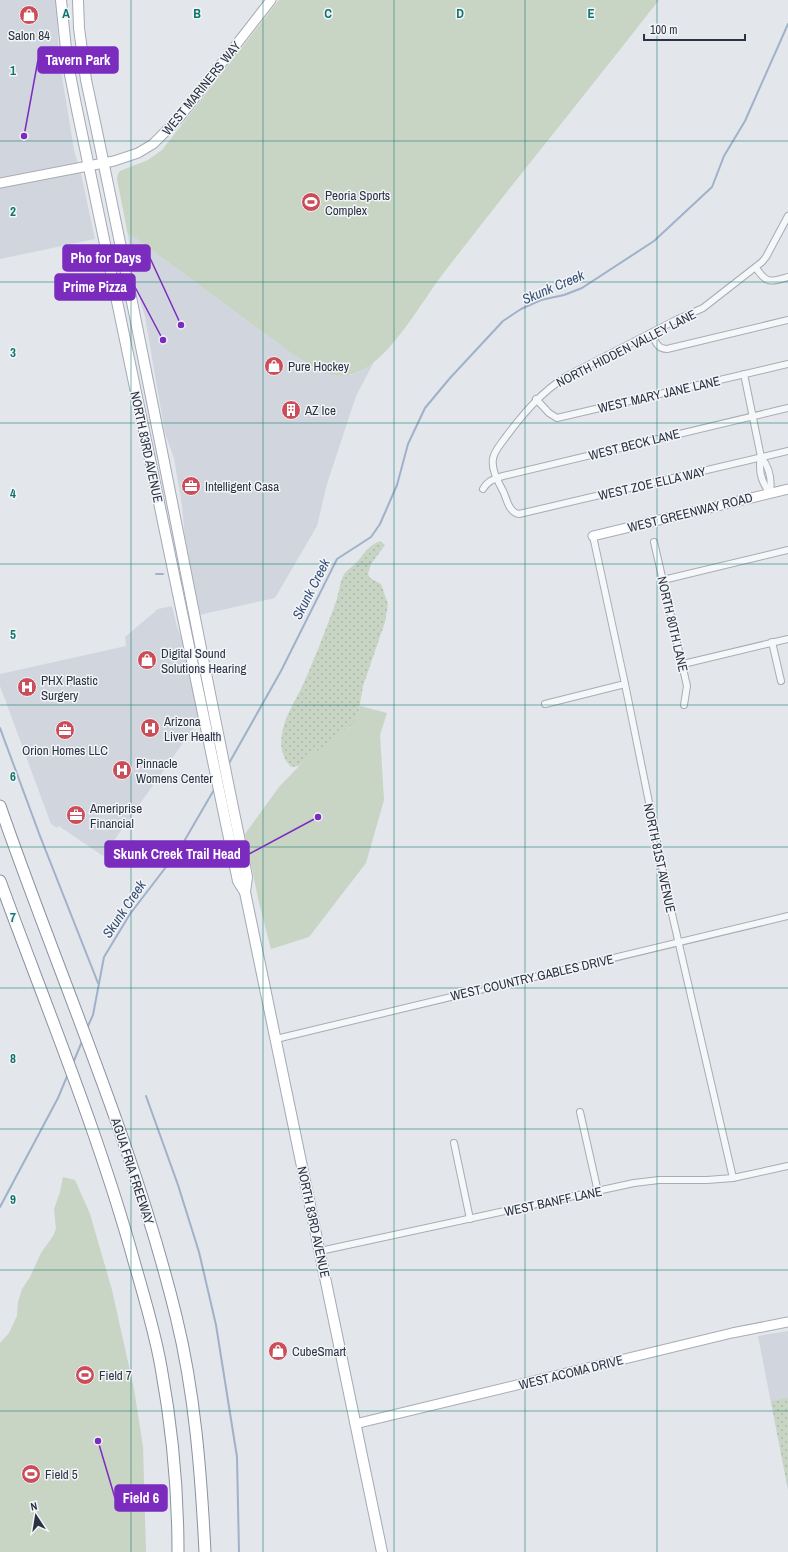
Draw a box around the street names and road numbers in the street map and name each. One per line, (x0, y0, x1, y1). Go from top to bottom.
street label: WEST MARINERS WAY (158, 38, 244, 139)
street label: NORTH HIDDEN VALLEY LANE (553, 306, 699, 391)
street label: WEST MARY JANE LANE (596, 372, 722, 417)
street label: NORTH 83RD AVENUE (126, 390, 167, 504)
street label: WEST BECK LANE (587, 425, 682, 464)
street label: WEST ZOE ELLA WAY (597, 463, 708, 504)
street label: WEST GREENWAY ROAD (626, 489, 755, 536)
street label: NORTH 80TH LANE (653, 575, 692, 674)
street label: NORTH 81ST AVENUE (640, 802, 679, 914)
street label: WEST COUNTRY GABLES DRIVE (449, 950, 615, 1005)
street label: AGUA FRIA FREEWAY (107, 1115, 158, 1226)
street label: NORTH 83RD AVENUE (293, 1165, 334, 1279)
street label: WEST BANFF LANE (503, 1183, 603, 1220)
street label: WEST ACOMA DRIVE (517, 1351, 625, 1394)

